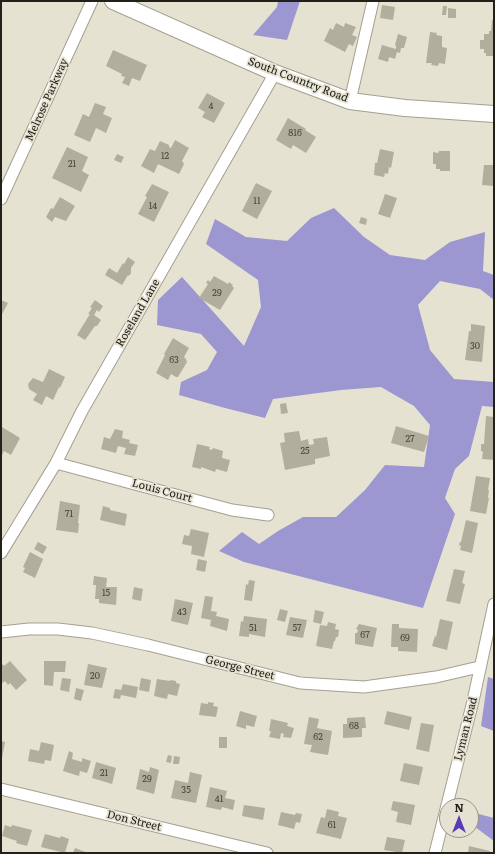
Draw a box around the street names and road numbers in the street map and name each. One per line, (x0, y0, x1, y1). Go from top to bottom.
street label: South Country Road (246, 55, 350, 105)
street label: Melrose Parkway (23, 57, 71, 143)
street label: Roseland Lane (113, 277, 163, 349)
street label: Louis Court (130, 477, 194, 505)
street label: George Street (204, 653, 276, 683)
street label: Lyman Road (452, 696, 480, 762)
street label: Don Street (105, 808, 163, 834)

